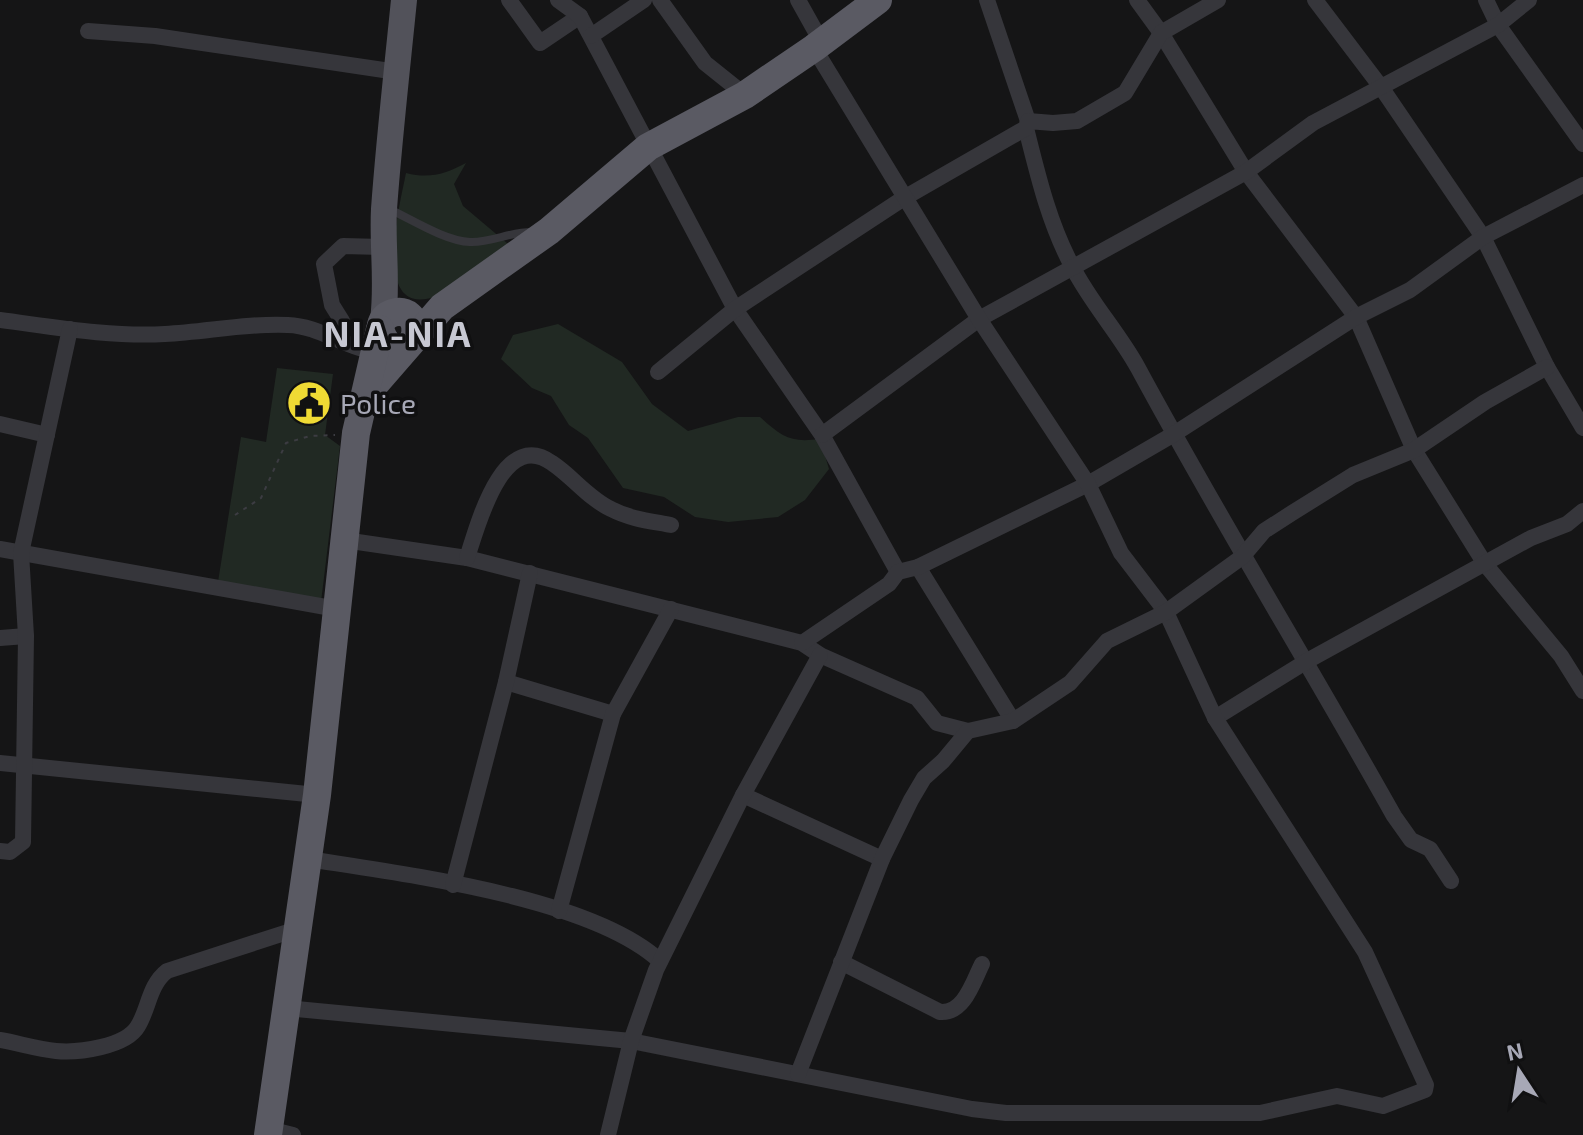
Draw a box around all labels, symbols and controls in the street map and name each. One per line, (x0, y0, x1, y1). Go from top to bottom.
district label: NIA-NIA (324, 311, 472, 354)
public building icon: Police (285, 379, 333, 427)
place label: Police (340, 386, 416, 420)
north arrow (1479, 1031, 1559, 1111)
text: N (1504, 1036, 1525, 1065)

